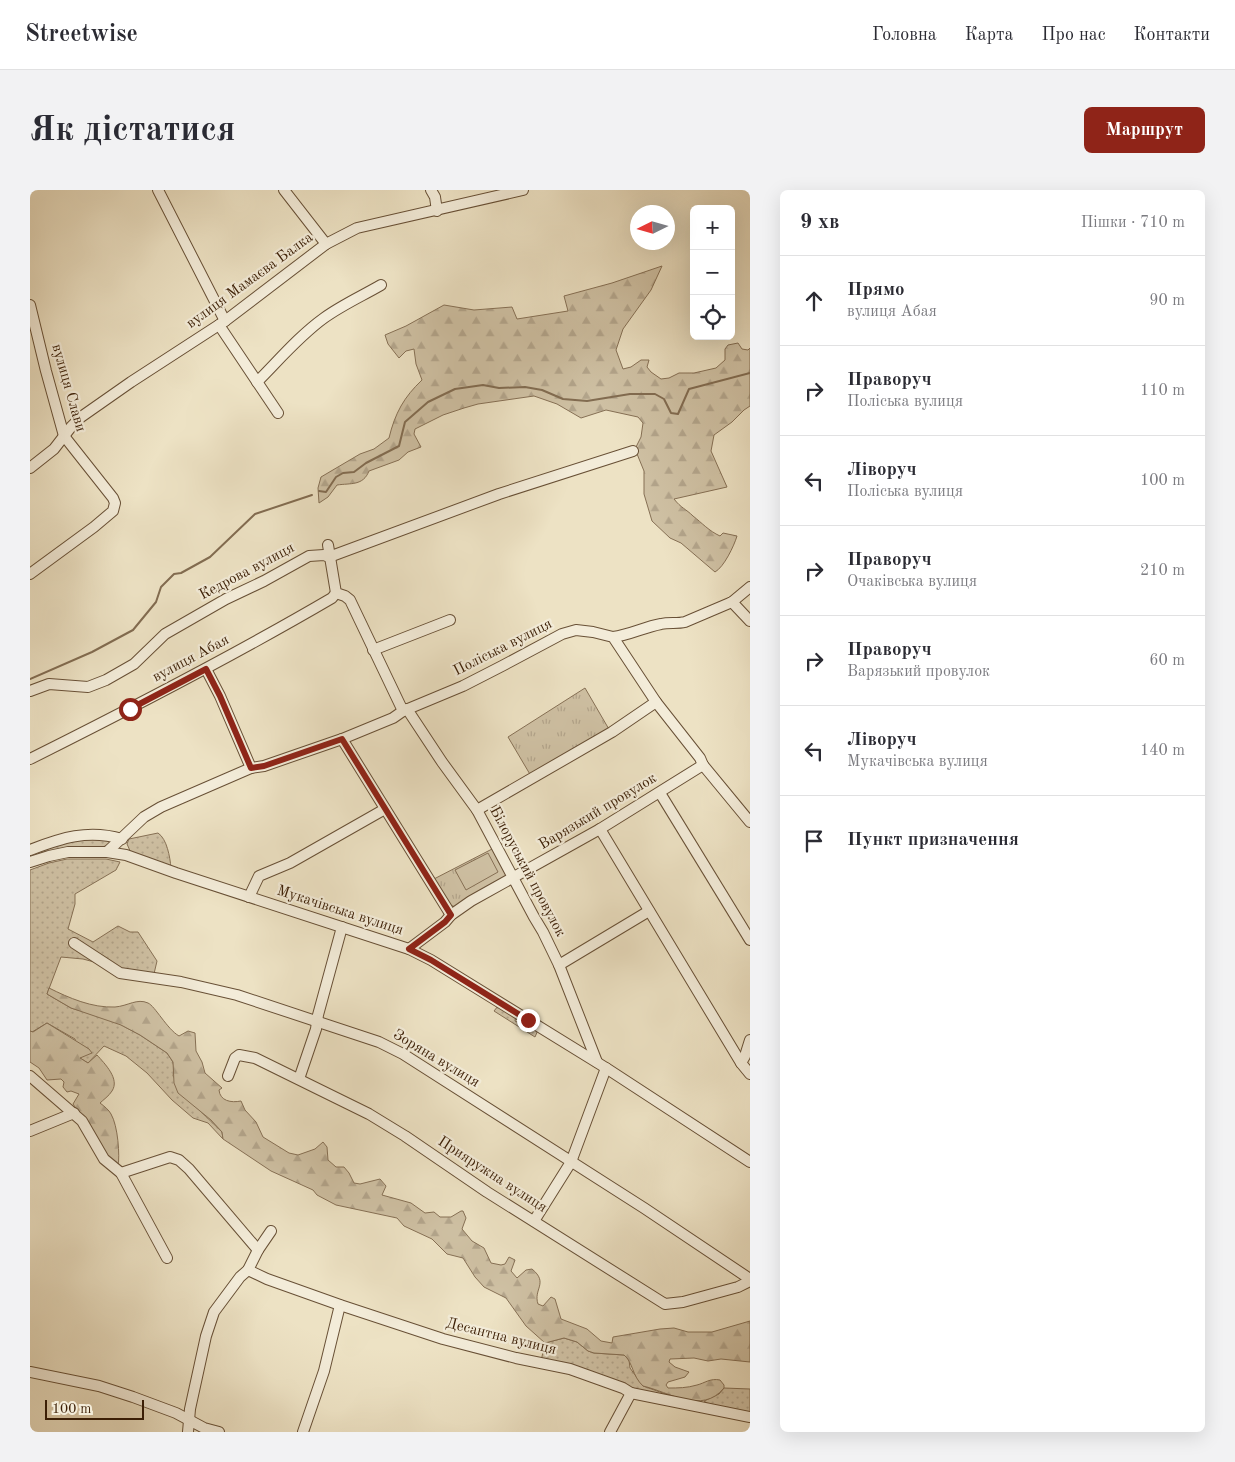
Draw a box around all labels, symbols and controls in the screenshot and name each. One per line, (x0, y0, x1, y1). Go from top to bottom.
text: Streetwise (25, 23, 138, 47)
text: Головна (872, 26, 937, 44)
text: Карта (965, 26, 1013, 44)
text: Про нас (1041, 26, 1106, 44)
text: Контакти (1134, 26, 1210, 44)
button: Маршрут (1084, 107, 1205, 153)
text: Як дістатися (30, 113, 235, 148)
north arrow (630, 205, 675, 250)
map controls (690, 205, 735, 340)
button: + (690, 205, 735, 250)
text: 9 хв (800, 212, 839, 233)
text: Пішки · 710 m (1081, 215, 1185, 231)
street label: вулиця Мамаєва Балка (184, 230, 316, 332)
button: − (690, 250, 735, 295)
text: Прямо (847, 281, 905, 300)
icon: ahead (800, 287, 828, 315)
text: 90 m (1149, 293, 1185, 309)
button: locate (690, 295, 735, 340)
text: вулиця Абая (847, 304, 937, 320)
street label: вулиця Слави (48, 342, 88, 434)
text: Праворуч (847, 371, 932, 390)
icon: right (800, 377, 828, 405)
text: 110 m (1140, 383, 1185, 399)
text: Поліська вулиця (847, 394, 963, 410)
text: Ліворуч (847, 461, 917, 480)
icon: left (800, 467, 828, 495)
text: 100 m (1140, 473, 1185, 489)
text: Поліська вулиця (847, 484, 963, 500)
street label: Кедрова вулиця (197, 541, 297, 603)
text: Праворуч (847, 551, 932, 570)
icon: right (800, 557, 828, 585)
text: 210 m (1140, 563, 1185, 579)
text: Очаківська вулиця (847, 574, 977, 590)
street label: Поліська вулиця (451, 617, 555, 679)
street label: вулиця Абая (150, 633, 232, 685)
text: Праворуч (847, 641, 932, 660)
icon: right (800, 647, 828, 675)
text: 60 m (1149, 653, 1185, 669)
text: Варязький провулок (847, 664, 990, 680)
route start (119, 698, 142, 721)
text: Ліворуч (847, 731, 917, 750)
icon: left (800, 737, 828, 765)
text: 140 m (1140, 743, 1185, 759)
text: Мукачівська вулиця (847, 754, 988, 770)
street label: Варязький провулок (537, 771, 660, 853)
street label: Білоруський провулок (486, 804, 568, 940)
icon: arrive (800, 827, 828, 855)
text: Пункт призначення (847, 831, 1019, 850)
street label: Мукачівська вулиця (275, 883, 405, 939)
route end (517, 1009, 540, 1032)
street label: Зоряна вулиця (390, 1027, 482, 1091)
street label: Прияружна вулиця (435, 1134, 549, 1216)
street label: Десантна вулиця (444, 1316, 558, 1358)
scale bar (45, 1397, 144, 1420)
text: 100 m (52, 1402, 91, 1416)

